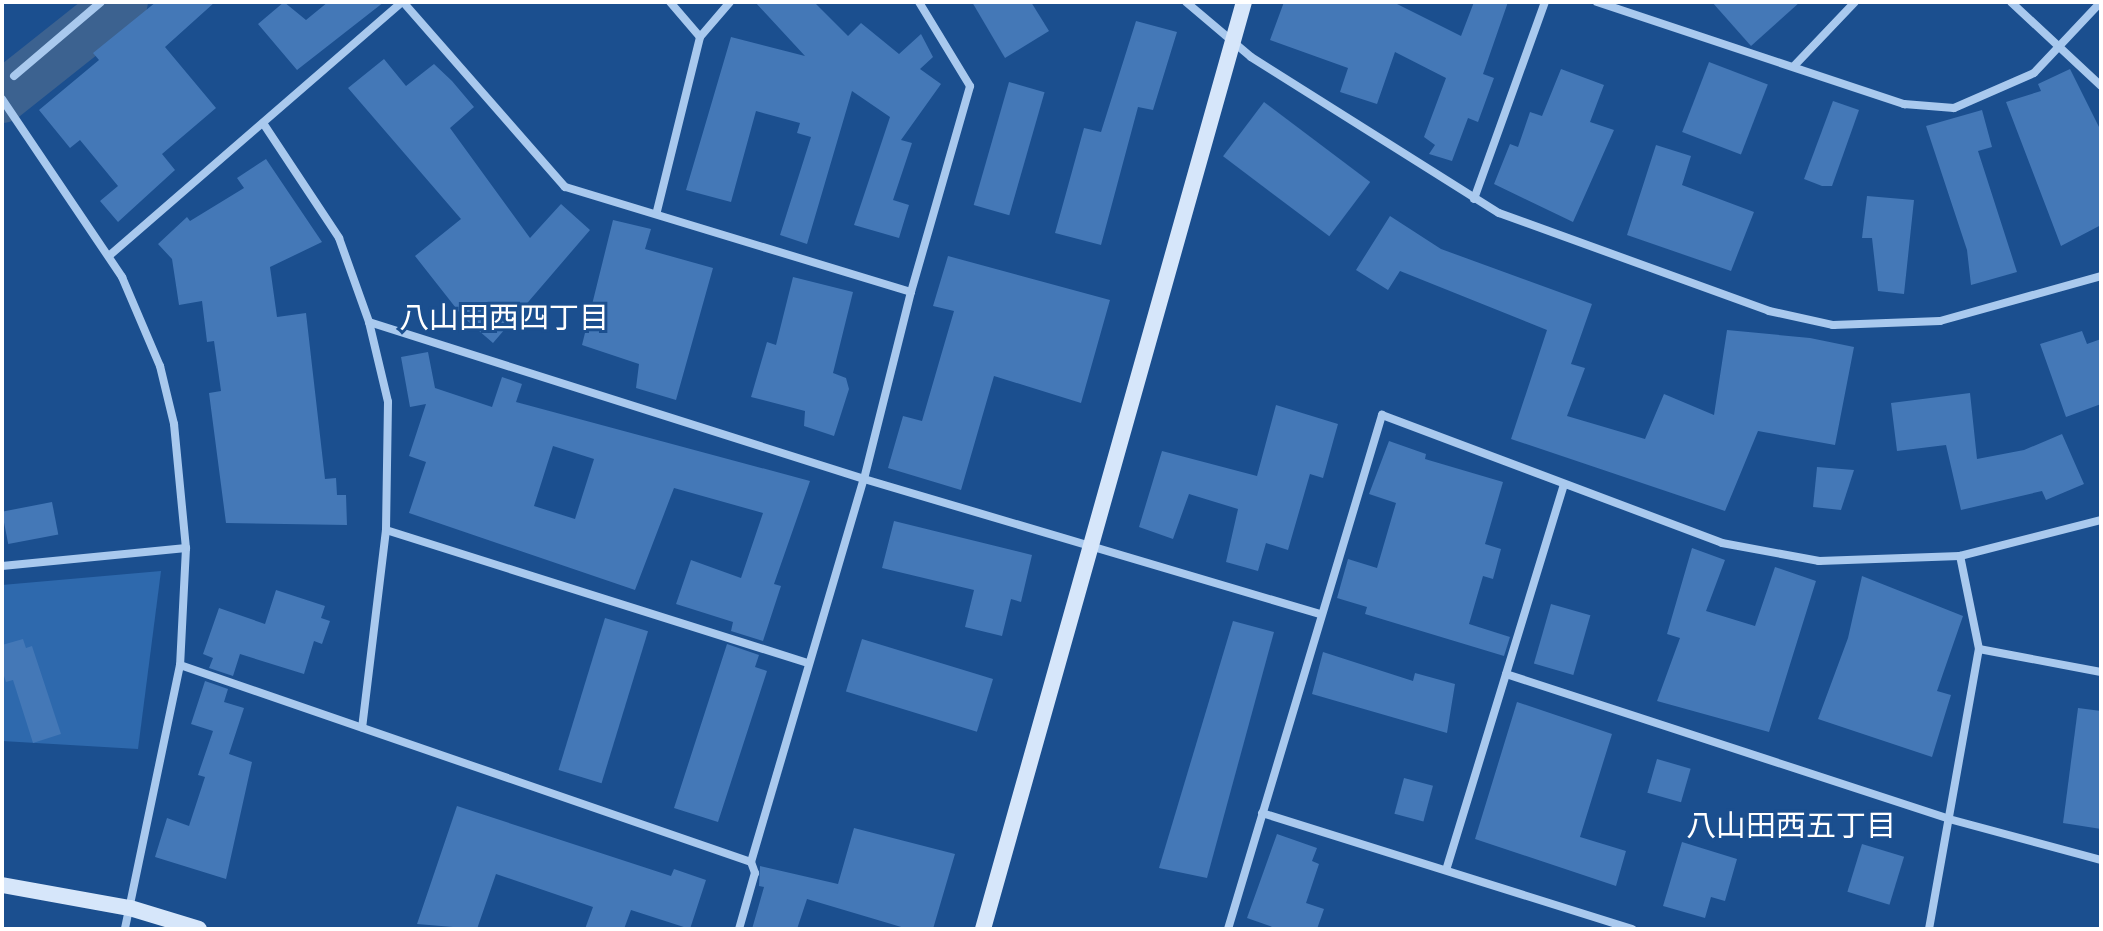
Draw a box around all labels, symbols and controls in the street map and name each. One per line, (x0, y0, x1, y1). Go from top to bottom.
district label: 八山田西四丁目 (399, 298, 609, 334)
district label: 八山田西五丁目 (1686, 806, 1896, 842)

